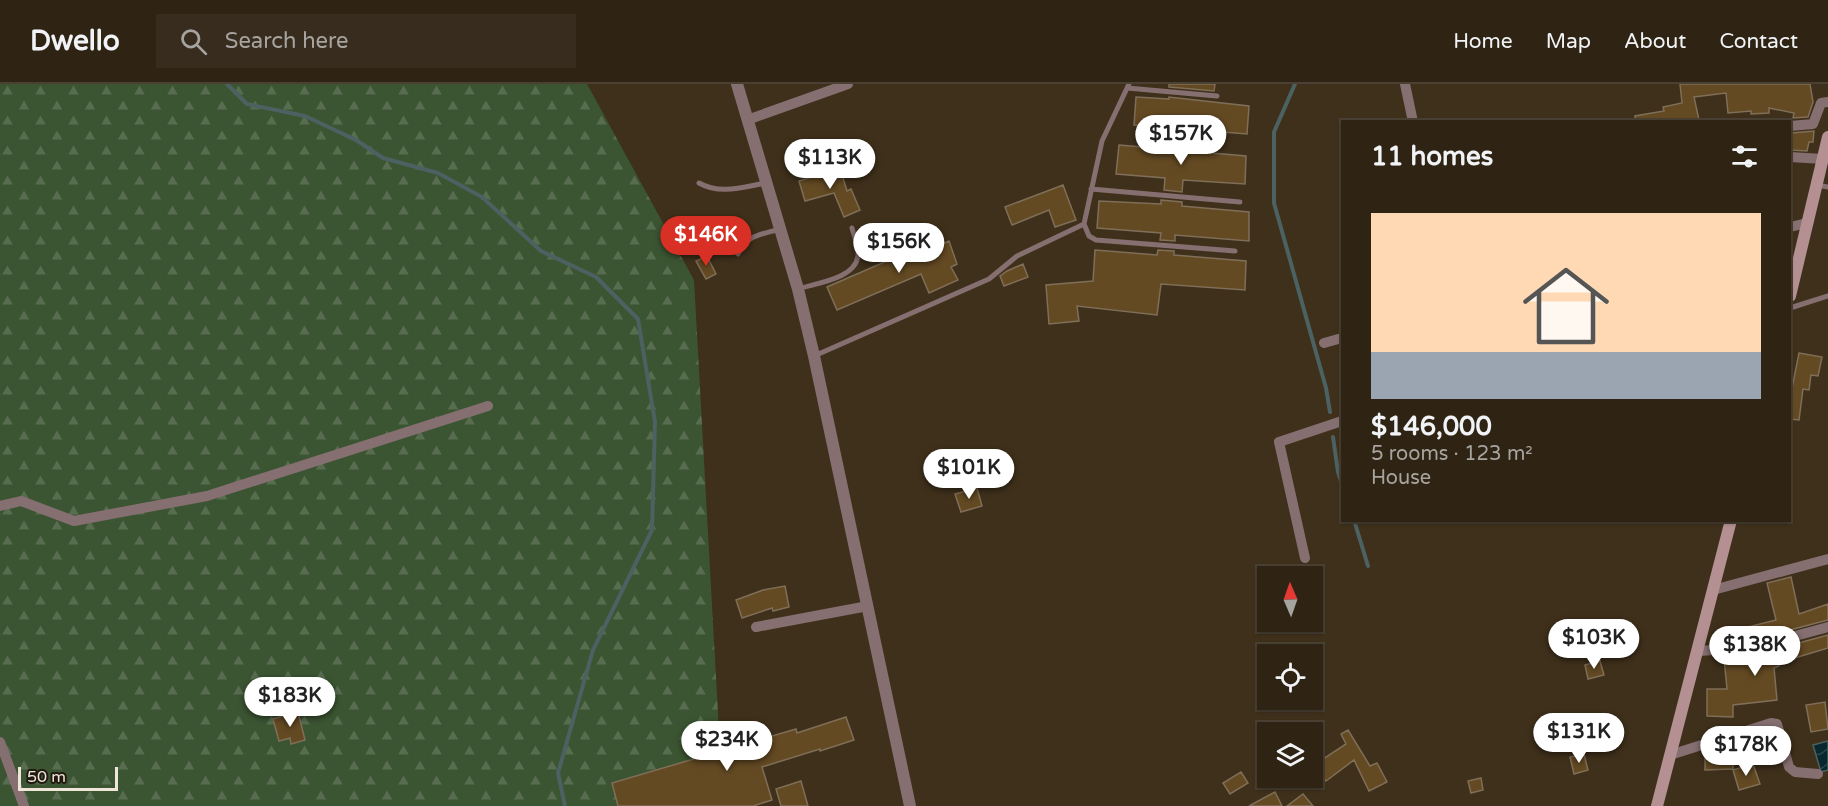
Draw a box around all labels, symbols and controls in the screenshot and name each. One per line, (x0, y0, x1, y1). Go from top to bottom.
search box (156, 14, 576, 68)
text: Dwello (30, 24, 120, 58)
icon: search (177, 25, 210, 58)
text: Search here (225, 28, 349, 54)
text: Home (1453, 29, 1513, 54)
text: Map (1546, 29, 1591, 54)
text: About (1624, 29, 1686, 54)
text: Contact (1719, 29, 1798, 54)
pin: $157K (1139, 115, 1223, 166)
text: $157K (1149, 122, 1213, 146)
pin: $113K (788, 139, 872, 190)
icon: filters (1728, 140, 1761, 173)
text: 11 homes (1371, 141, 1493, 172)
text: $113K (798, 146, 862, 170)
pin: $146K (664, 216, 748, 267)
text: $146K (674, 223, 738, 247)
pin: $156K (857, 223, 941, 274)
text: $156K (867, 230, 931, 254)
icon: home (1512, 252, 1620, 360)
text: $146,000 (1371, 411, 1492, 442)
text: 5 rooms · 123 m² (1371, 442, 1533, 466)
pin: $101K (927, 449, 1011, 500)
text: $101K (937, 456, 1001, 480)
text: House (1371, 466, 1431, 490)
north arrow (1257, 566, 1323, 632)
map controls (1257, 566, 1323, 788)
pin: $103K (1552, 619, 1636, 670)
text: $103K (1562, 626, 1626, 650)
pin: $138K (1713, 626, 1797, 677)
text: $138K (1723, 633, 1787, 657)
button: locate (1257, 644, 1323, 710)
pin: $183K (248, 677, 332, 728)
text: $183K (258, 684, 322, 708)
pin: $131K (1537, 713, 1621, 764)
text: $131K (1547, 720, 1611, 744)
pin: $234K (685, 721, 769, 772)
button: layers (1257, 722, 1323, 788)
pin: $178K (1704, 726, 1788, 777)
text: $234K (695, 728, 759, 752)
text: $178K (1714, 733, 1778, 757)
scale bar (18, 764, 118, 792)
text: 50 m (27, 767, 66, 787)

